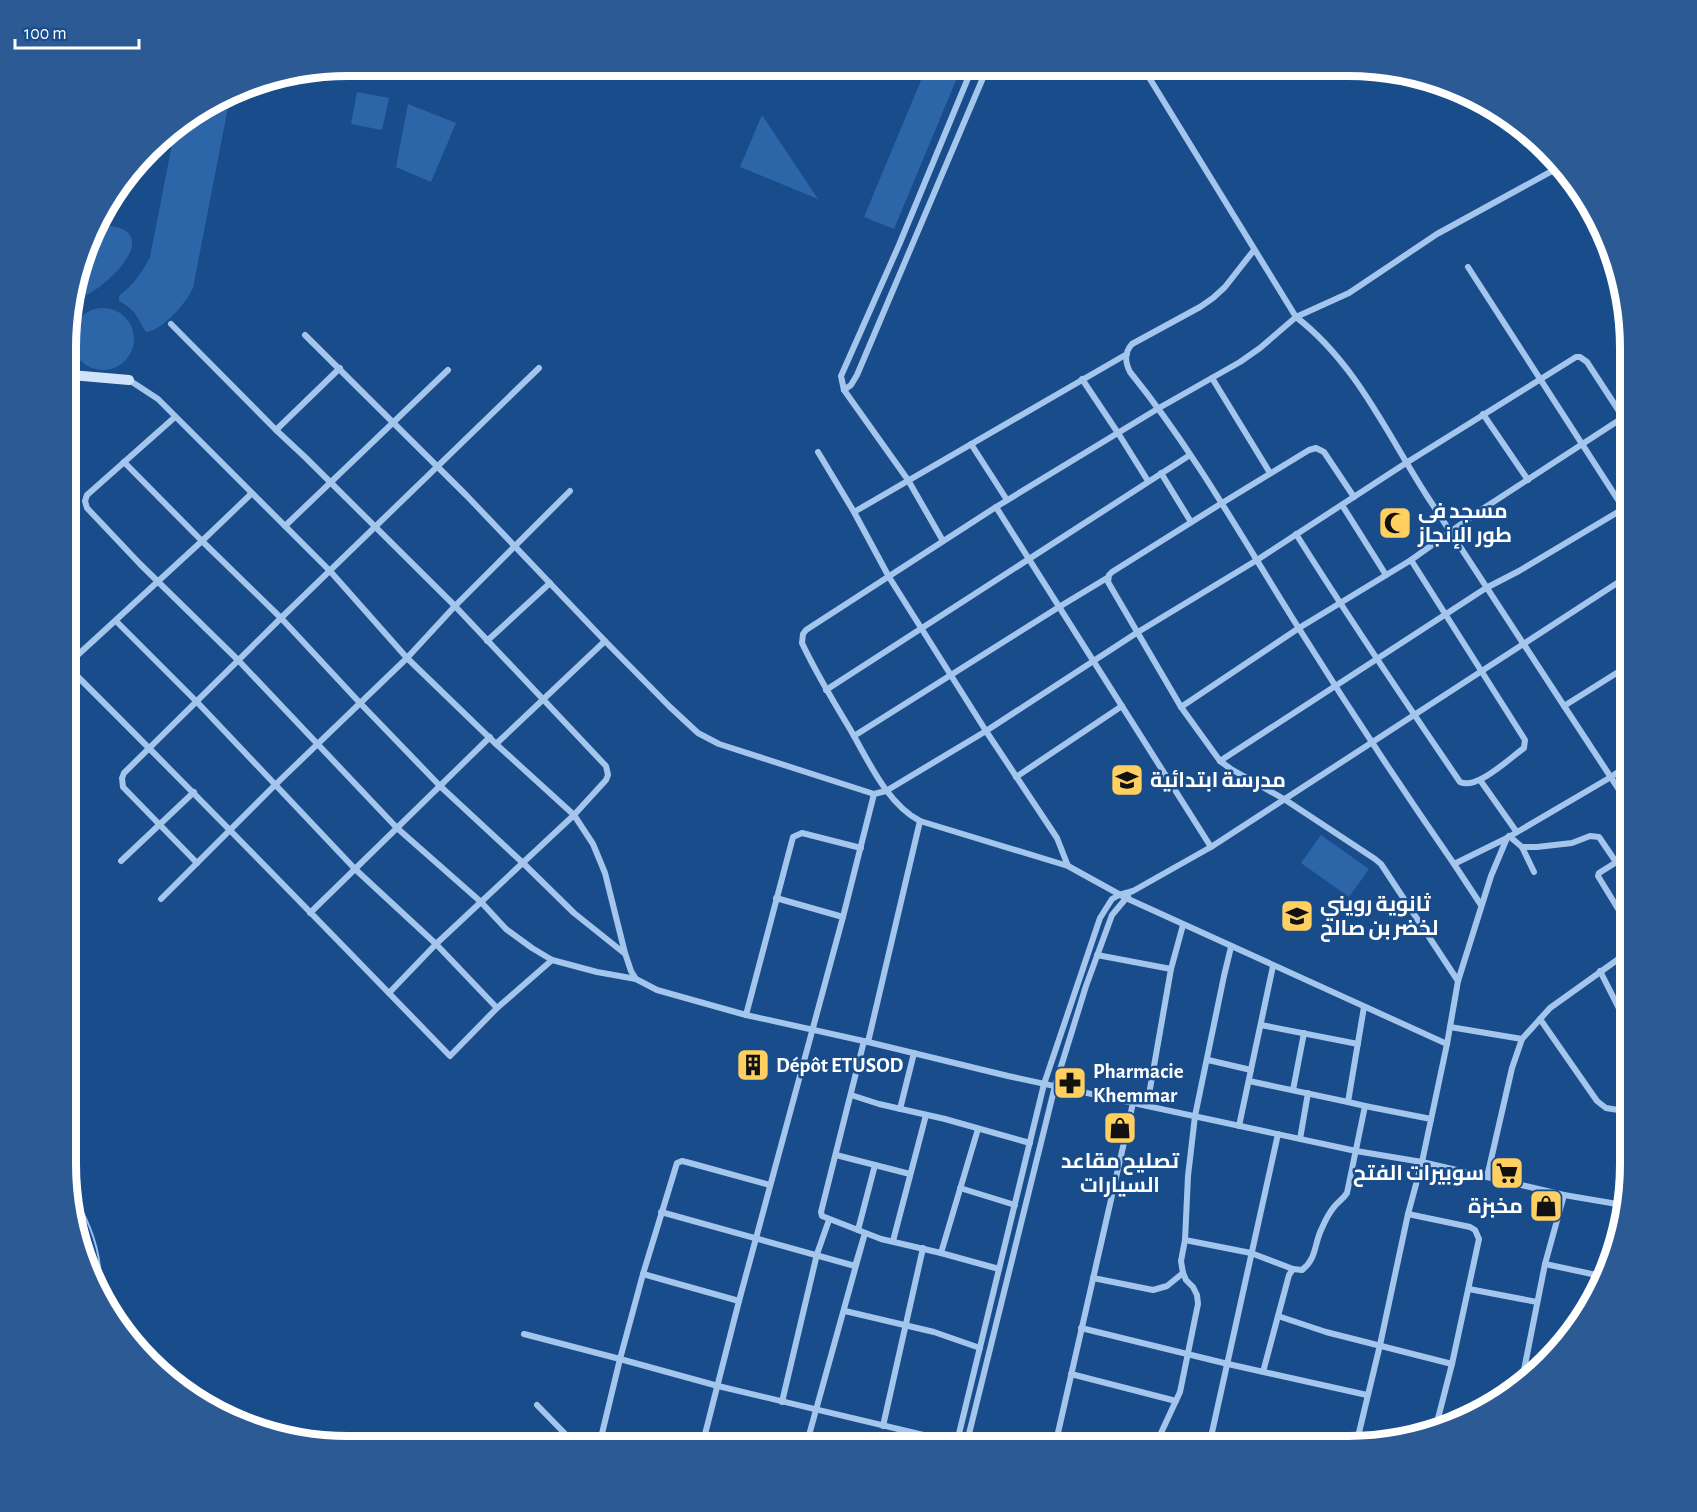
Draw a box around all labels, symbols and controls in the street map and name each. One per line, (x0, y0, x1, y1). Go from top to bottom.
scale bar (15, 12, 140, 50)
text: 100 m (24, 25, 67, 43)
place label: مسجد في طور الإنجاز (1417, 501, 1512, 549)
mosque icon: مسجد في طور الإنجاز (1377, 505, 1413, 541)
school or university icon: مدرسة ابتدائية (1109, 762, 1145, 798)
place label: مدرسة ابتدائية (1150, 770, 1286, 792)
place label: ثانوية رويني لخضر بن صالح (1320, 893, 1438, 942)
school or university icon: ثانوية رويني لخضر بن صالح (1279, 898, 1315, 934)
building icon: Dépôt ETUSOD (735, 1047, 771, 1083)
place label: Dépôt ETUSOD (776, 1055, 904, 1076)
place label: Pharmacie Khemmar (1093, 1061, 1184, 1106)
pharmacy icon: Pharmacie Khemmar (1052, 1065, 1088, 1101)
shop icon: تصليح مقاعد السيارات (1102, 1110, 1138, 1146)
place label: تصليح مقاعد السيارات (1061, 1151, 1180, 1197)
supermarket icon: سوبيرات الفتح (1489, 1155, 1525, 1191)
place label: سوبيرات الفتح (1353, 1163, 1484, 1187)
shop icon: مخبزة (1528, 1188, 1564, 1224)
place label: مخبزة (1468, 1196, 1523, 1218)

